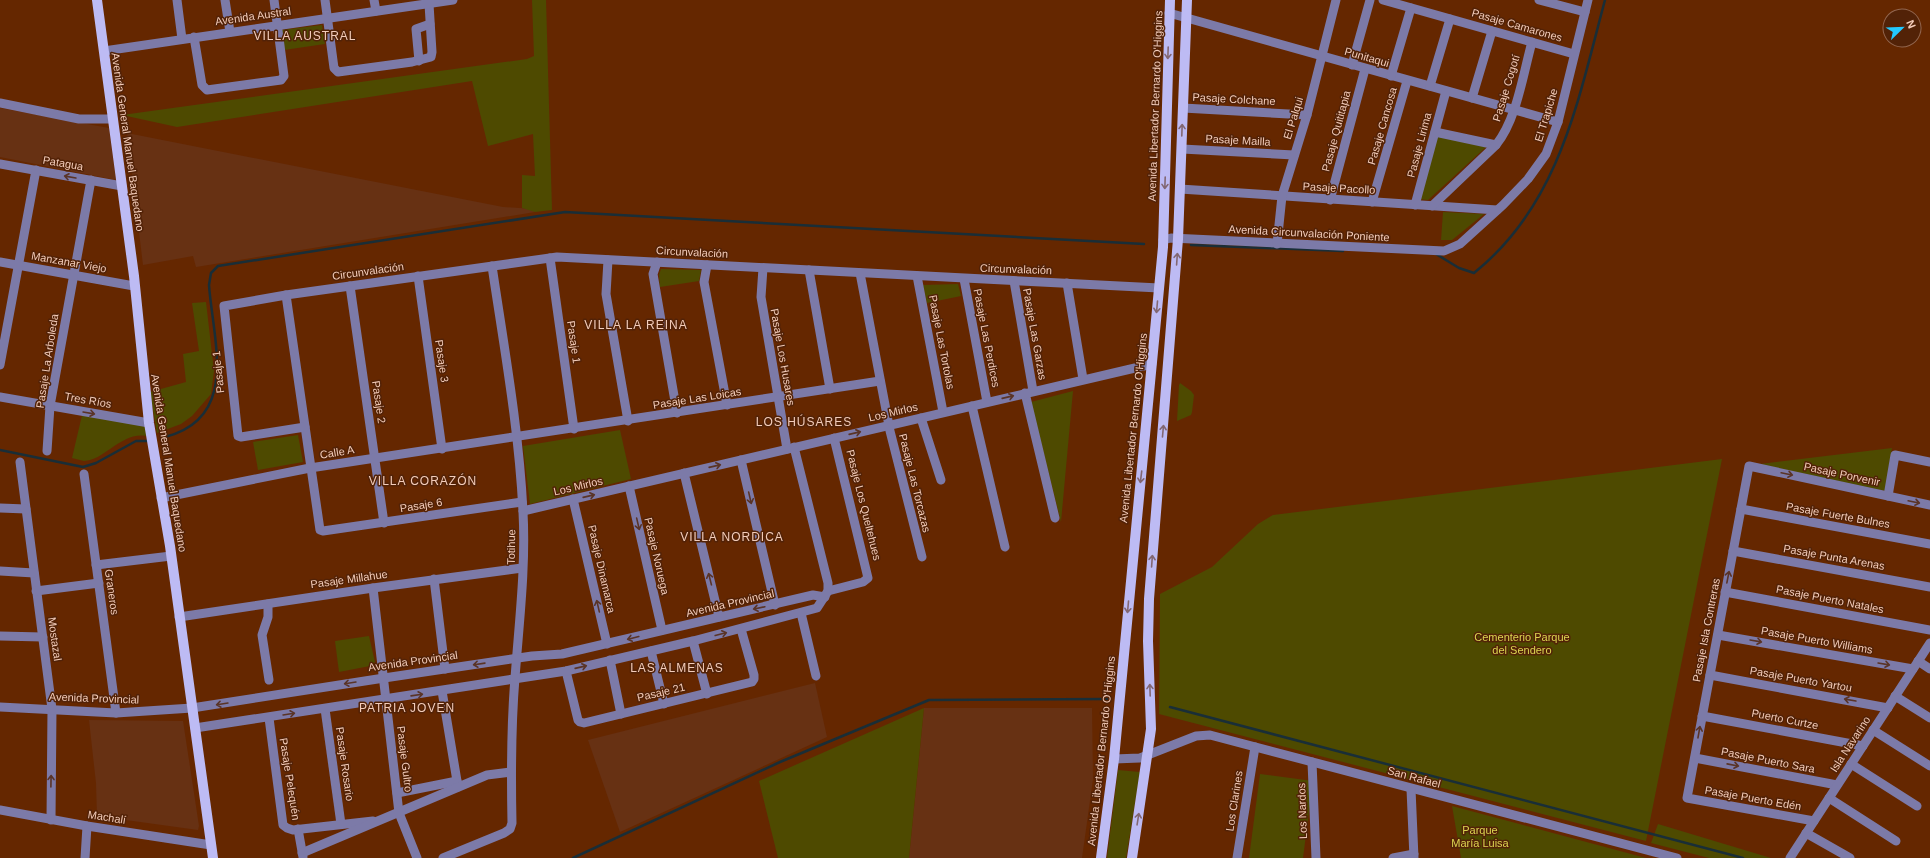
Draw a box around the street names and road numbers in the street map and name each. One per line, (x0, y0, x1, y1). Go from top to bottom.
street label: Avenida Austral (214, 5, 292, 27)
street label: Pasaje Camarones (1470, 6, 1564, 44)
street label: Avenida Libertador Bernardo O'Higgins (1146, 10, 1164, 202)
street label: Punitaqui (1343, 45, 1391, 69)
street label: Avenida General Manuel Baquedano (110, 52, 146, 232)
street label: Pasaje Cogotí (1490, 53, 1522, 123)
street label: Pasaje Cancosa (1365, 85, 1399, 166)
street label: El Trapiche (1532, 87, 1560, 143)
street label: Pasaje Quititapia (1319, 88, 1353, 173)
street label: Pasaje Colchane (1192, 91, 1276, 107)
street label: El Palqui (1281, 95, 1305, 141)
street label: Pasaje Lirima (1405, 110, 1434, 179)
street label: Pasaje Mailla (1205, 132, 1272, 148)
street label: Patagua (42, 154, 85, 173)
street label: Pasaje Pacollo (1302, 180, 1376, 196)
street label: Avenida Circunvalación Poniente (1228, 223, 1390, 243)
street label: Circunvalación (656, 244, 728, 260)
street label: Manzanar Viejo (30, 249, 108, 275)
street label: Circunvalación (331, 260, 405, 282)
street label: Circunvalación (980, 262, 1052, 276)
street label: Pasaje Las Garzas (1021, 287, 1049, 381)
street label: Pasaje Las Perdices (972, 288, 1003, 389)
street label: Pasaje Las Tortolas (927, 294, 957, 391)
street label: Pasaje Los Husares (769, 307, 798, 407)
street label: Pasaje La Arboleda (34, 312, 61, 409)
street label: Pasaje 1 (565, 320, 583, 364)
street label: Avenida Libertador Bernardo O'Higgins (1117, 332, 1149, 524)
street label: Pasaje 3 (433, 339, 451, 383)
street label: Pasaje 1 (210, 350, 226, 394)
street label: Avenida General Manuel Baquedano (149, 373, 189, 553)
street label: Pasaje 2 (370, 380, 388, 424)
street label: Pasaje Las Loicas (652, 385, 743, 411)
street label: Tres Ríos (64, 390, 113, 410)
street label: Los Mirlos (867, 400, 919, 423)
street label: Pasaje Las Torcazas (897, 432, 933, 534)
street label: Calle A (319, 443, 356, 461)
street label: Pasaje Los Queltehues (844, 448, 884, 562)
street label: Pasaje Porvenir (1803, 460, 1882, 488)
street label: Los Mirlos (552, 474, 604, 497)
street label: Pasaje 6 (399, 496, 443, 514)
street label: Pasaje Fuerte Bulnes (1785, 500, 1891, 530)
street label: Pasaje Noruega (642, 516, 672, 597)
street label: Pasaje Dinamarca (586, 524, 618, 615)
street label: Totihue (505, 529, 517, 565)
street label: Pasaje Punta Arenas (1782, 542, 1886, 572)
street label: Graneros (103, 568, 121, 616)
street label: Pasaje Millahue (310, 568, 388, 590)
street label: Pasaje Isla Contreras (1690, 577, 1722, 683)
street label: Pasaje Puerto Natales (1775, 583, 1885, 615)
street label: Avenida Provincial (685, 587, 775, 619)
street label: Mostazal (46, 616, 64, 662)
street label: Pasaje Puerto Williams (1760, 624, 1874, 656)
street label: Avenida Provincial (367, 649, 459, 673)
street label: Avenida Libertador Bernardo O'Higgins (1085, 655, 1117, 847)
street label: Pasaje Puerto Yartou (1749, 664, 1853, 694)
street label: Pasaje 21 (636, 681, 686, 703)
street label: Avenida Provincial (49, 690, 139, 706)
street label: Puerto Curtze (1751, 707, 1819, 731)
street label: Isla Navarino (1827, 714, 1873, 774)
street label: Pasaje Gultro (395, 725, 415, 793)
street label: Pasaje Rosario (334, 726, 356, 802)
street label: Pasaje Pelequén (278, 737, 302, 821)
street label: Pasaje Puerto Sara (1720, 745, 1817, 775)
street label: San Rafael (1386, 764, 1442, 790)
street label: Los Clarines (1223, 769, 1245, 832)
street label: Los Nardos (1295, 782, 1309, 839)
street label: Pasaje Puerto Edén (1704, 784, 1802, 812)
street label: Machalí (87, 808, 127, 826)

